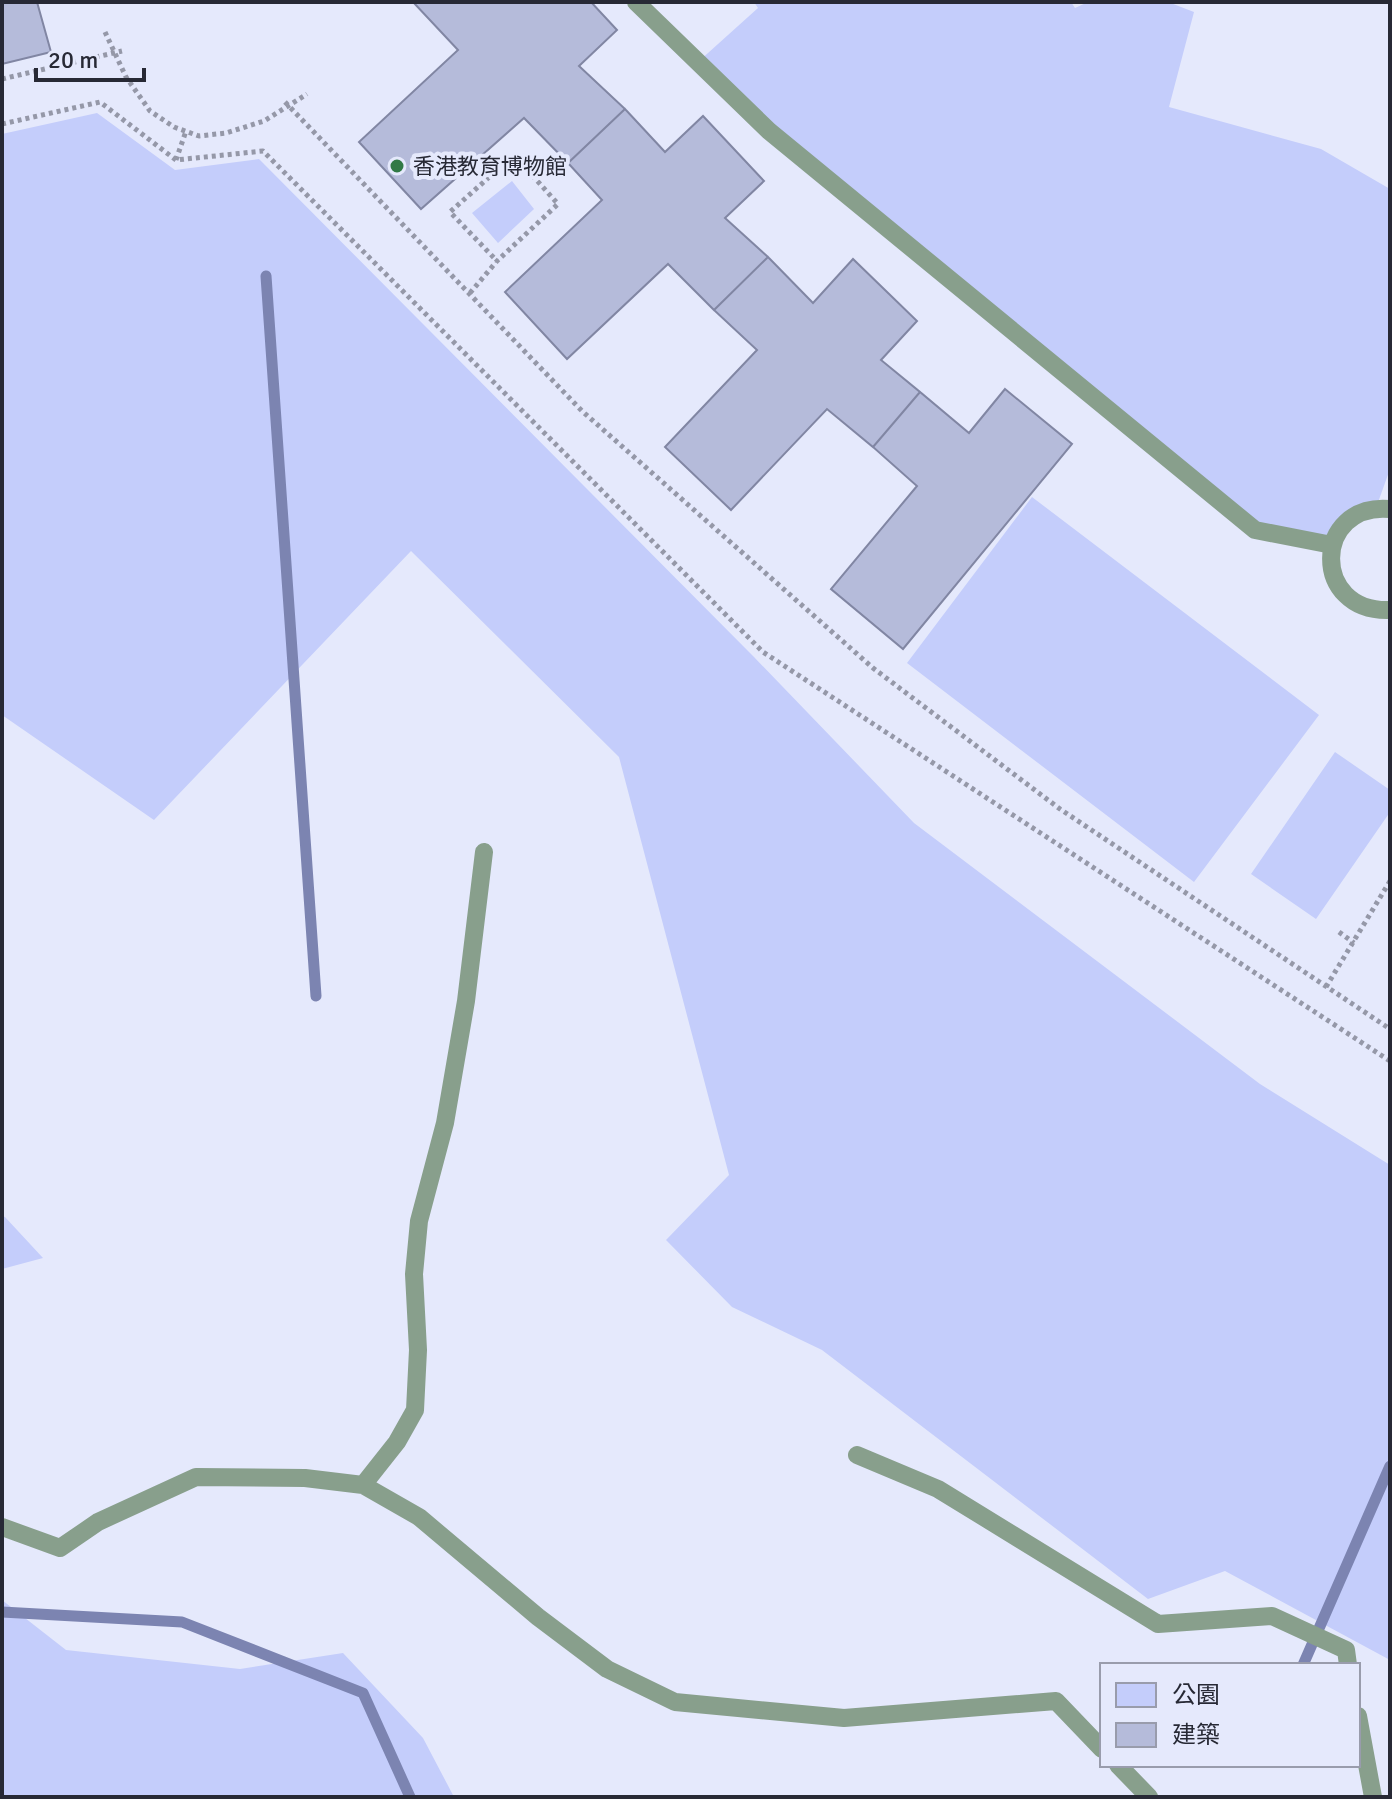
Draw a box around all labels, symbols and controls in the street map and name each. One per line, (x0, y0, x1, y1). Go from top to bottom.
scale bar (36, 32, 144, 82)
text: 20 m (48, 45, 98, 75)
place label: 香港教育博物館 (413, 153, 567, 180)
marker: 香港教育博物館 (388, 157, 406, 175)
legend (1100, 1663, 1360, 1767)
text: 公園 (1172, 1680, 1220, 1710)
text: 建築 (1172, 1720, 1220, 1750)

